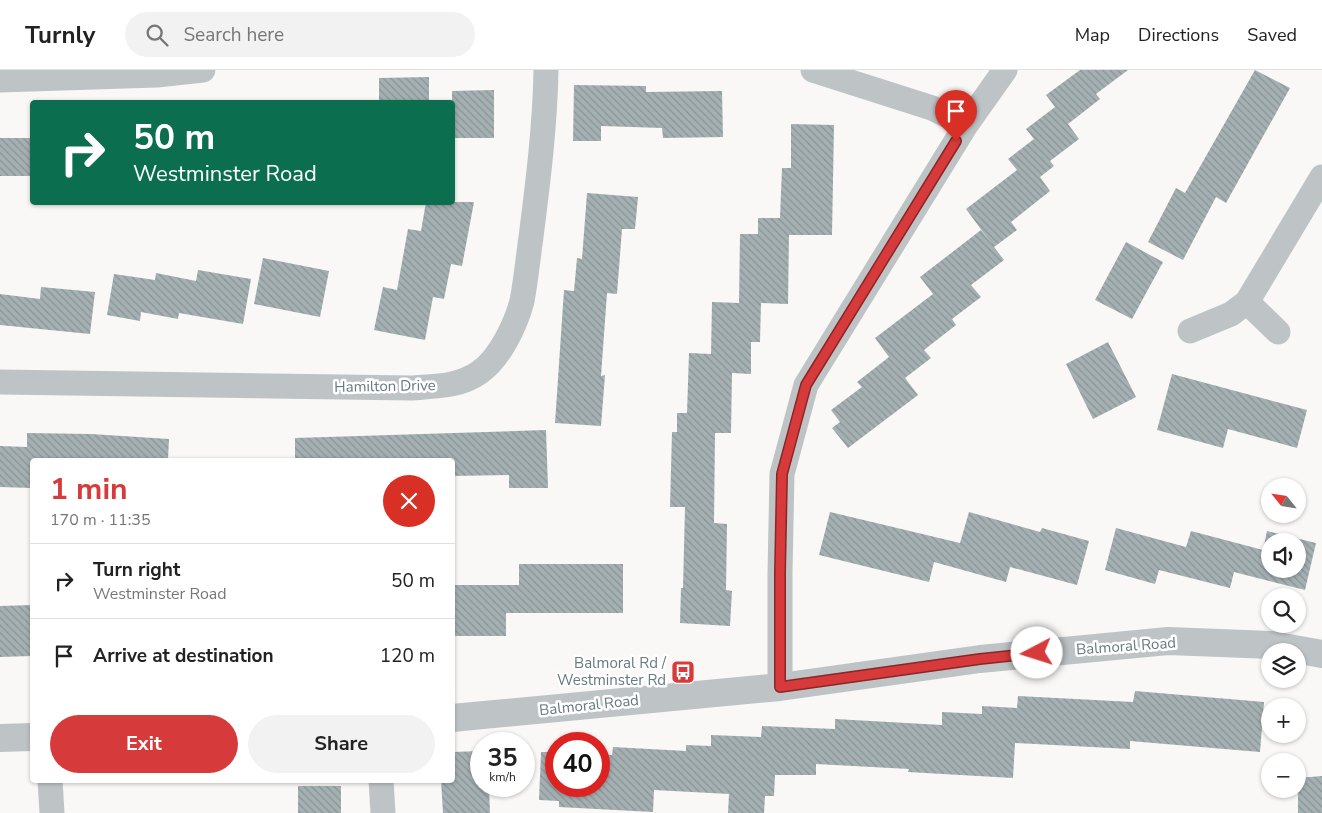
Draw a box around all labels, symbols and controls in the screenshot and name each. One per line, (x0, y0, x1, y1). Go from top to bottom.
search box (125, 12, 475, 57)
text: Turnly (25, 19, 95, 51)
icon: search (143, 21, 171, 49)
text: Search here (183, 22, 284, 48)
text: Map (1075, 23, 1110, 47)
text: Directions (1138, 23, 1219, 47)
text: Saved (1247, 23, 1297, 47)
pin (935, 90, 977, 141)
icon: arrive (942, 97, 970, 125)
text: 50 m (133, 114, 215, 161)
icon: right (50, 120, 115, 185)
text: Westminster Road (133, 159, 317, 189)
street label: Hamilton Drive (334, 375, 436, 397)
text: 1 min (50, 469, 128, 510)
button: close (383, 475, 435, 527)
north arrow (1261, 478, 1306, 522)
map controls (1261, 478, 1306, 798)
text: 170 m · 11:35 (50, 509, 151, 531)
button: sound (1261, 533, 1306, 578)
text: Turn right (93, 557, 180, 583)
icon: right (50, 567, 78, 595)
text: 50 m (391, 568, 435, 594)
text: Westminster Road (93, 583, 227, 605)
button: search (1261, 588, 1306, 633)
position arrow (1010, 626, 1062, 678)
street label: Balmoral Road (1075, 633, 1177, 659)
icon: arrive (50, 642, 78, 670)
text: Arrive at destination (93, 643, 274, 669)
text: 120 m (380, 643, 435, 669)
button: layers (1261, 643, 1306, 688)
place label: Balmoral Rd / Westminster Rd (557, 653, 667, 690)
bus stop icon: Balmoral Rd / Westminster Rd (670, 659, 696, 685)
street label: Balmoral Road (538, 690, 640, 720)
button: + (1261, 698, 1306, 743)
button: Exit (50, 715, 238, 773)
button: Share (248, 715, 435, 773)
speed limit sign: 40 (545, 732, 610, 797)
text: 35 (487, 741, 518, 775)
button: − (1261, 753, 1306, 798)
text: km/h (489, 769, 516, 785)

